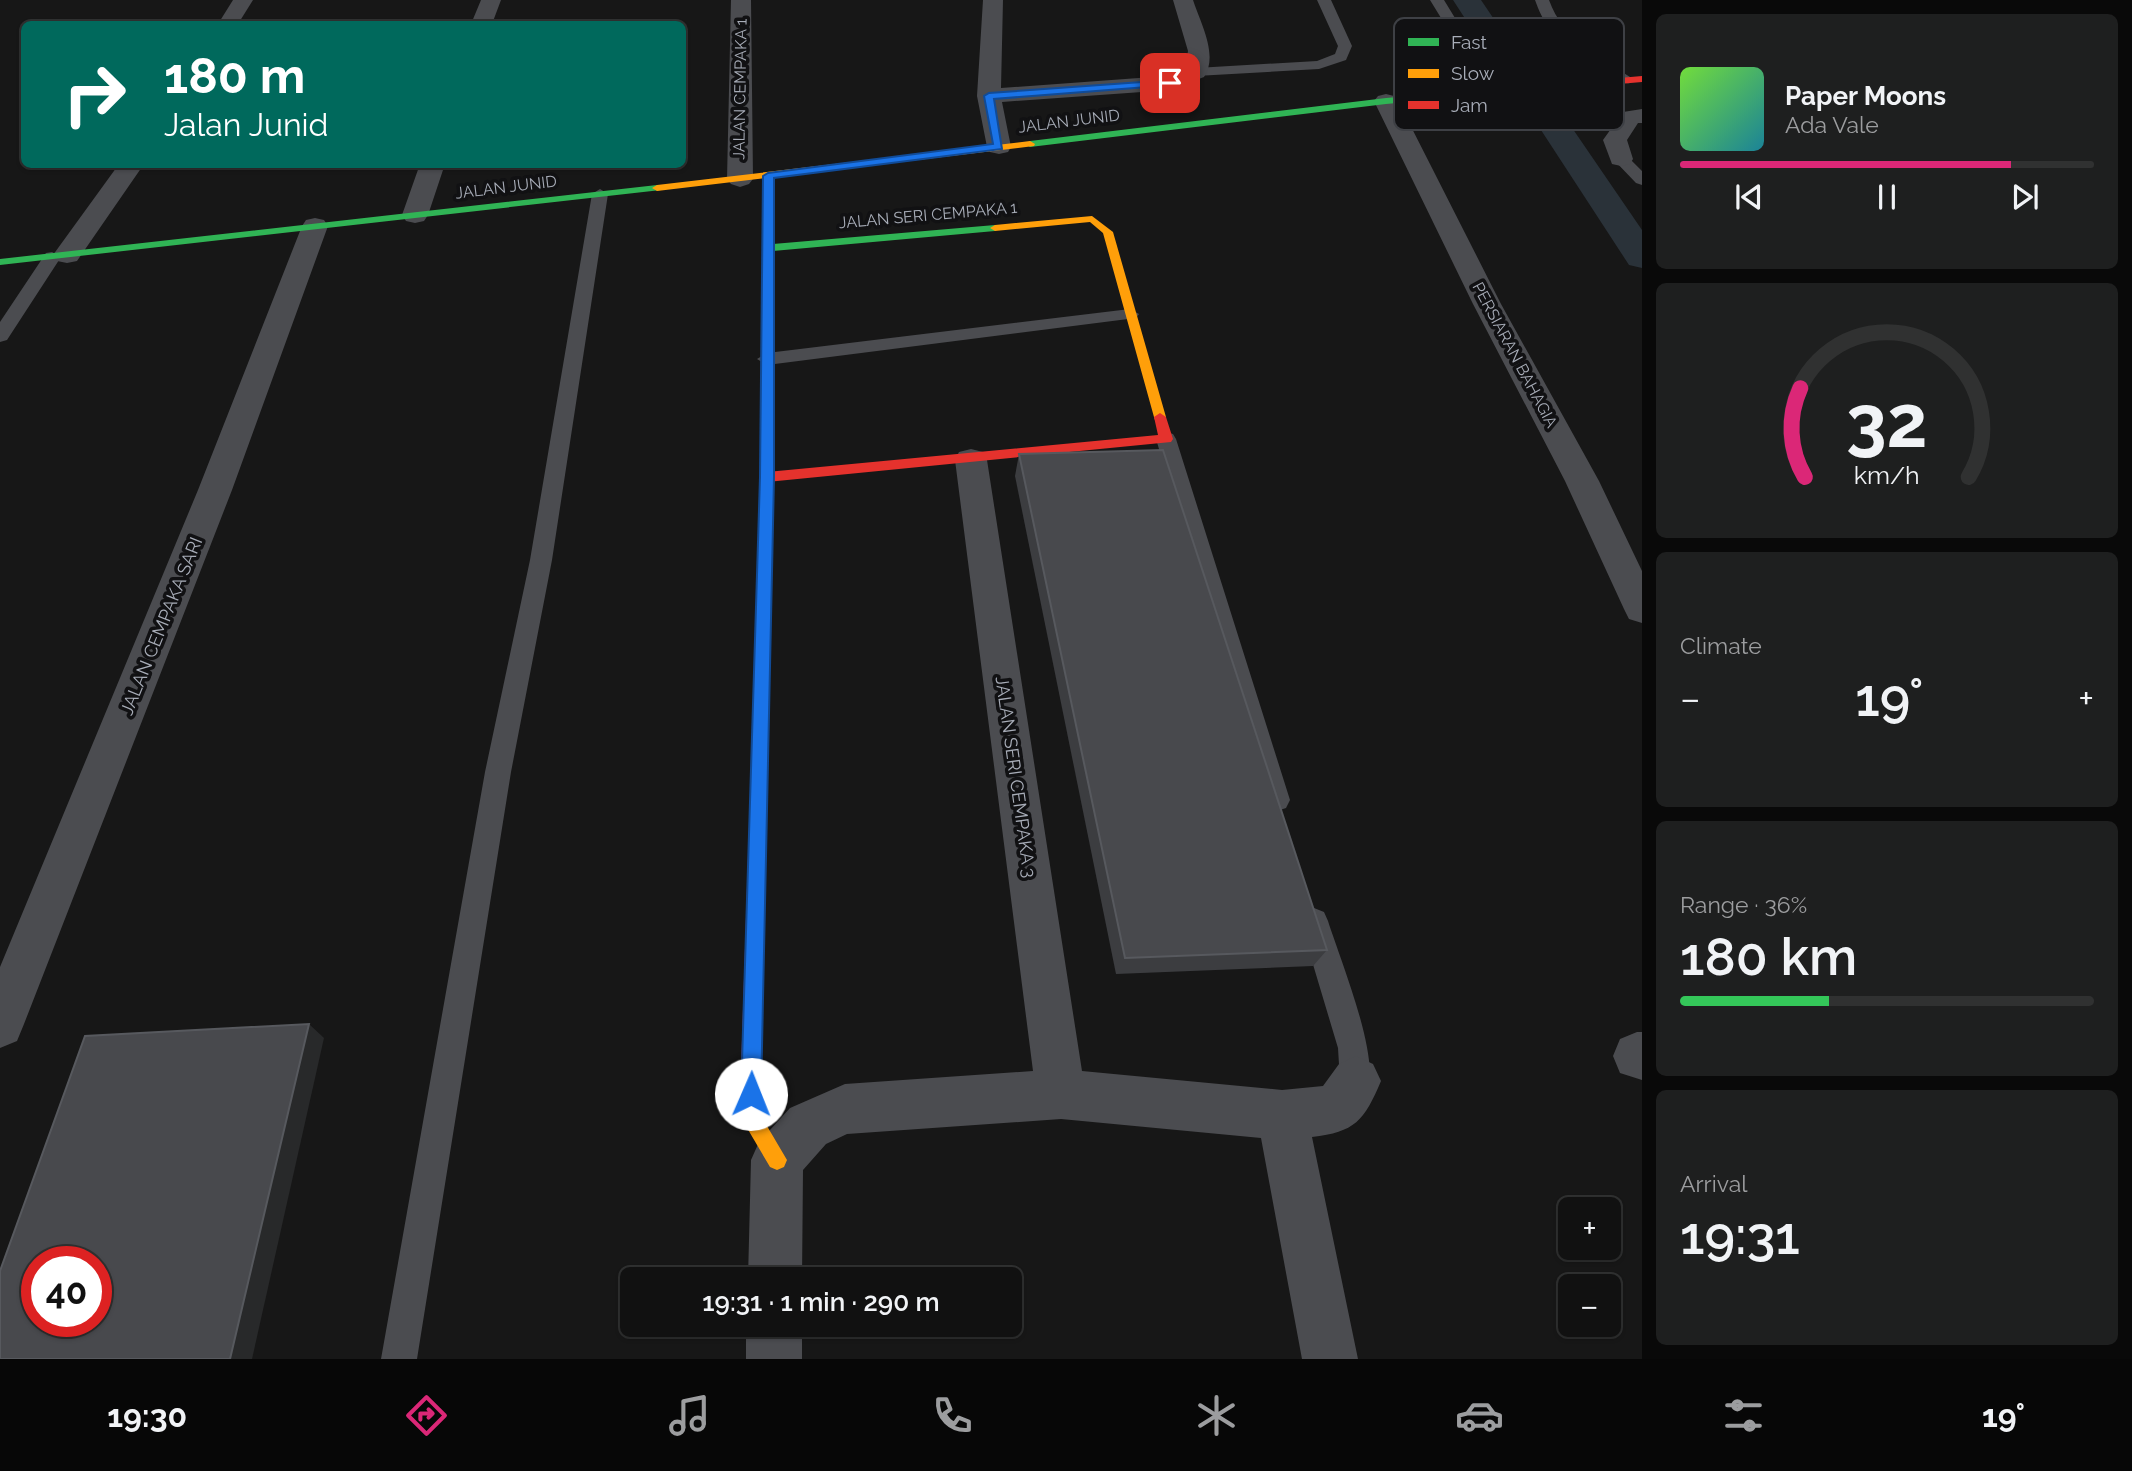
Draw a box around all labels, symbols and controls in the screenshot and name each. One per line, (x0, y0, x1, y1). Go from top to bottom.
street label: JALAN CEMPAKA 1 (729, 18, 751, 160)
legend (1394, 18, 1624, 130)
text: Fast (1451, 31, 1487, 53)
text: 180 m (164, 47, 305, 104)
icon: right (49, 49, 140, 140)
pin (1140, 53, 1200, 113)
text: Slow (1451, 62, 1495, 84)
icon: arrive (1151, 64, 1189, 102)
text: Paper Moons (1785, 81, 1946, 111)
text: Jam (1451, 94, 1488, 116)
street label: JALAN JUNID (1017, 105, 1121, 137)
text: Jalan Junid (164, 106, 328, 143)
text: Ada Vale (1785, 111, 1879, 138)
street label: JALAN JUNID (454, 171, 558, 203)
icon: previous (1730, 178, 1768, 216)
icon: pause (1868, 178, 1906, 216)
icon: next (2006, 178, 2044, 216)
street label: JALAN SERI CEMPAKA 1 (838, 198, 1018, 232)
street label: PERSIARAN BAHAGIA (1469, 279, 1561, 431)
text: 32 (1846, 379, 1928, 464)
text: km/h (1854, 459, 1920, 489)
street label: JALAN CEMPAKA SARI (116, 534, 206, 718)
text: Climate (1680, 632, 1762, 659)
text: 19° (1855, 667, 1923, 728)
street label: JALAN SERI CEMPAKA 3 (991, 675, 1041, 879)
text: − (1680, 676, 1700, 721)
text: + (2078, 676, 2094, 721)
text: Range · 36% (1680, 891, 1807, 918)
text: 180 km (1680, 926, 1857, 987)
position arrow (714, 1057, 788, 1131)
text: Arrival (1680, 1170, 1747, 1197)
map controls (1558, 1197, 1621, 1337)
button: + (1558, 1197, 1621, 1260)
text: 19:31 (1680, 1205, 1800, 1266)
speed limit sign: 40 (21, 1246, 112, 1337)
button: − (1558, 1274, 1621, 1337)
text: 19:31 · 1 min · 290 m (702, 1287, 940, 1317)
icon: directions (402, 1391, 451, 1440)
icon: music (665, 1391, 714, 1440)
icon: phone (928, 1391, 977, 1440)
icon: climate (1192, 1391, 1241, 1440)
icon: car (1455, 1391, 1504, 1440)
icon: filters (1719, 1391, 1768, 1440)
text: 19:30 (107, 1397, 187, 1434)
text: 19° (1982, 1397, 2025, 1434)

